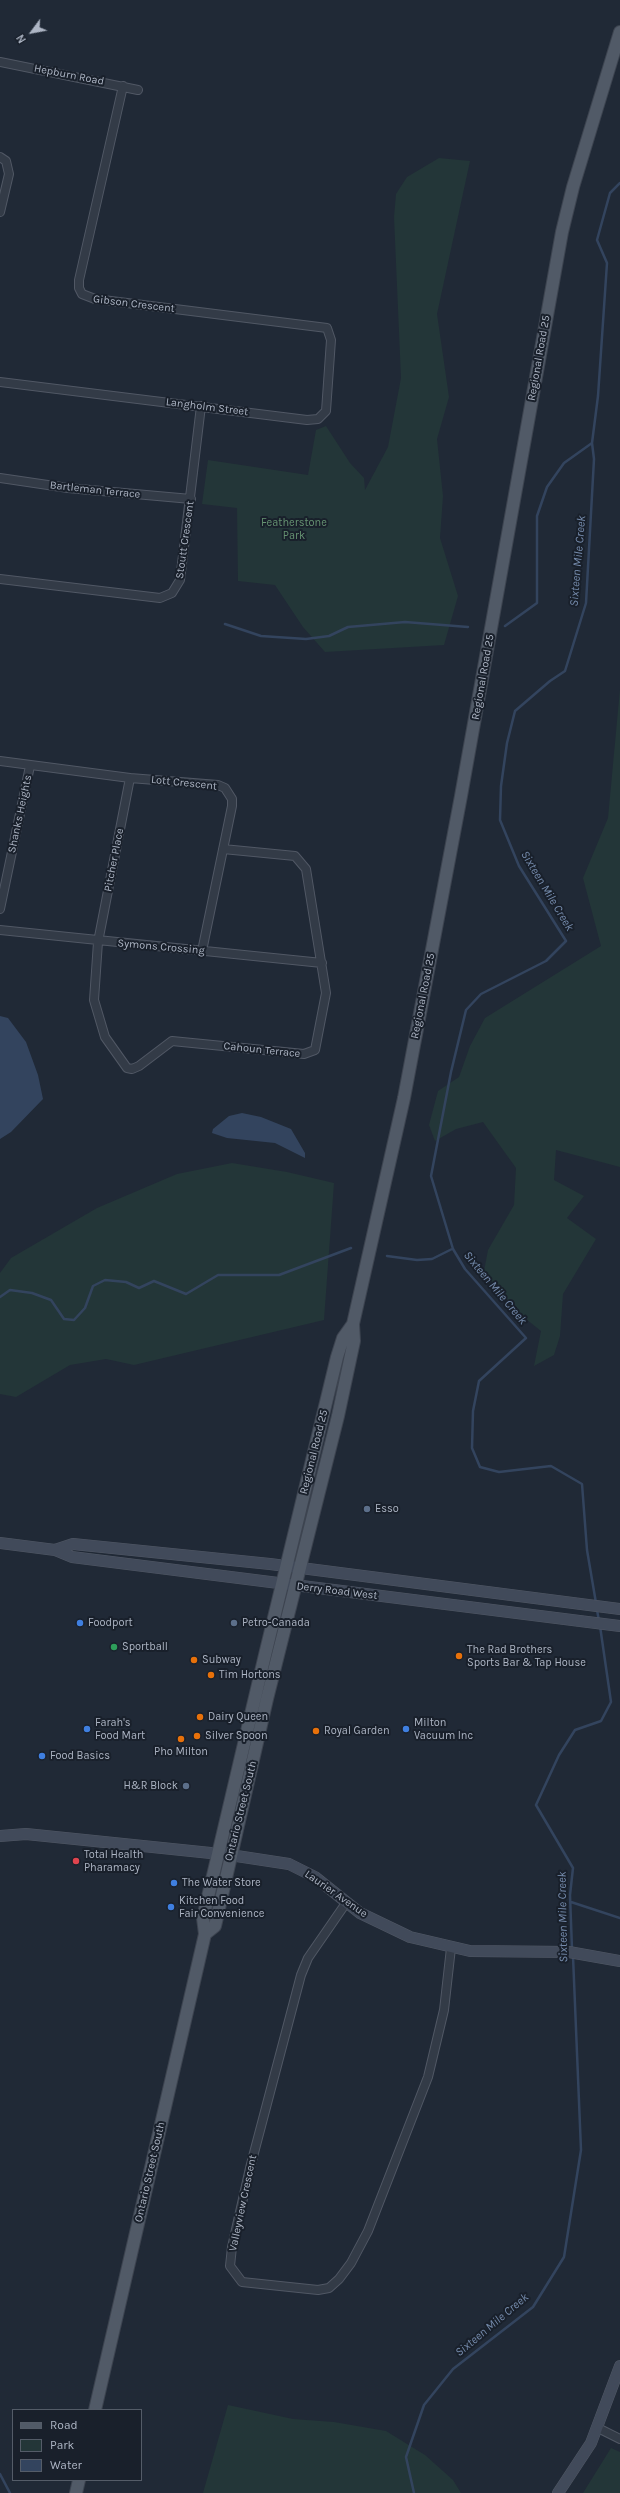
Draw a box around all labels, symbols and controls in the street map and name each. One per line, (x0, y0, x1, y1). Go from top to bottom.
north arrow (12, 12, 52, 52)
text: N (14, 32, 29, 45)
street label: Hepburn Road (33, 62, 105, 88)
street label: Gibson Crescent (92, 292, 176, 316)
street label: Regional Road 25 (525, 314, 553, 402)
street label: Langholm Street (165, 395, 249, 419)
street label: Bartleman Terrace (49, 479, 141, 501)
street label: Stoutt Crescent (173, 500, 197, 580)
water label: Sixteen Mile Creek (567, 515, 589, 607)
park label: Featherstone Park (261, 516, 327, 542)
street label: Regional Road 25 (469, 633, 497, 721)
street label: Lott Crescent (150, 773, 218, 793)
street label: Shanks Heights (5, 774, 35, 854)
street label: Pitcher Place (101, 827, 127, 893)
water label: Sixteen Mile Creek (517, 848, 577, 934)
street label: Symons Crossing (117, 937, 205, 957)
street label: Regional Road 25 (408, 952, 438, 1040)
street label: Cahoun Terrace (223, 1039, 301, 1061)
water label: Sixteen Mile Creek (460, 1249, 530, 1327)
street label: Regional Road 25 (297, 1408, 331, 1496)
place label: Esso (375, 1502, 399, 1516)
marker: Esso (362, 1504, 372, 1514)
street label: Derry Road West (296, 1579, 378, 1603)
place label: Foodport (88, 1616, 133, 1630)
place label: Petro-Canada (242, 1616, 310, 1630)
marker: Foodport (75, 1618, 85, 1628)
marker: Petro-Canada (229, 1618, 239, 1628)
place label: Sportball (122, 1640, 168, 1654)
marker: Sportball (109, 1642, 119, 1652)
place label: The Rad Brothers Sports Bar & Tap House (467, 1643, 586, 1669)
marker: The Rad Brothers Sports Bar & Tap House (454, 1651, 464, 1661)
place label: Subway (202, 1653, 241, 1667)
marker: Subway (189, 1655, 199, 1665)
place label: Tim Hortons (219, 1668, 281, 1682)
marker: Tim Hortons (206, 1670, 216, 1680)
place label: Dairy Queen (208, 1710, 268, 1724)
marker: Dairy Queen (195, 1712, 205, 1722)
place label: Farah's Food Mart (95, 1716, 145, 1742)
place label: Milton Vacuum Inc (414, 1716, 473, 1742)
marker: Farah's Food Mart (82, 1724, 92, 1734)
place label: Royal Garden (324, 1724, 390, 1738)
marker: Milton Vacuum Inc (401, 1724, 411, 1734)
marker: Royal Garden (311, 1726, 321, 1736)
place label: Silver Spoon (205, 1729, 268, 1743)
marker: Silver Spoon (192, 1731, 202, 1741)
marker: Pho Milton (176, 1734, 186, 1744)
place label: Pho Milton (154, 1745, 208, 1759)
place label: Food Basics (50, 1749, 110, 1763)
marker: Food Basics (37, 1751, 47, 1761)
street label: Ontario Street South (222, 1760, 260, 1862)
place label: H&R Block (123, 1779, 178, 1793)
marker: H&R Block (181, 1781, 191, 1791)
place label: Total Health Pharamacy (84, 1848, 143, 1874)
marker: Total Health Pharamacy (71, 1856, 81, 1866)
street label: Laurier Avenue (302, 1867, 370, 1921)
water label: Sixteen Mile Creek (555, 1871, 571, 1963)
place label: The Water Store (182, 1876, 261, 1890)
marker: The Water Store (169, 1878, 179, 1888)
place label: Kitchen Food Fair Convenience (179, 1894, 265, 1920)
marker: Kitchen Food Fair Convenience (166, 1902, 176, 1912)
street label: Ontario Street South (132, 2120, 168, 2224)
street label: Valleyview Crescent (226, 2154, 260, 2252)
water label: Sixteen Mile Creek (453, 2290, 531, 2360)
legend (12, 2409, 142, 2481)
text: Road (50, 2418, 78, 2432)
text: Park (50, 2438, 74, 2452)
text: Water (50, 2458, 82, 2472)

